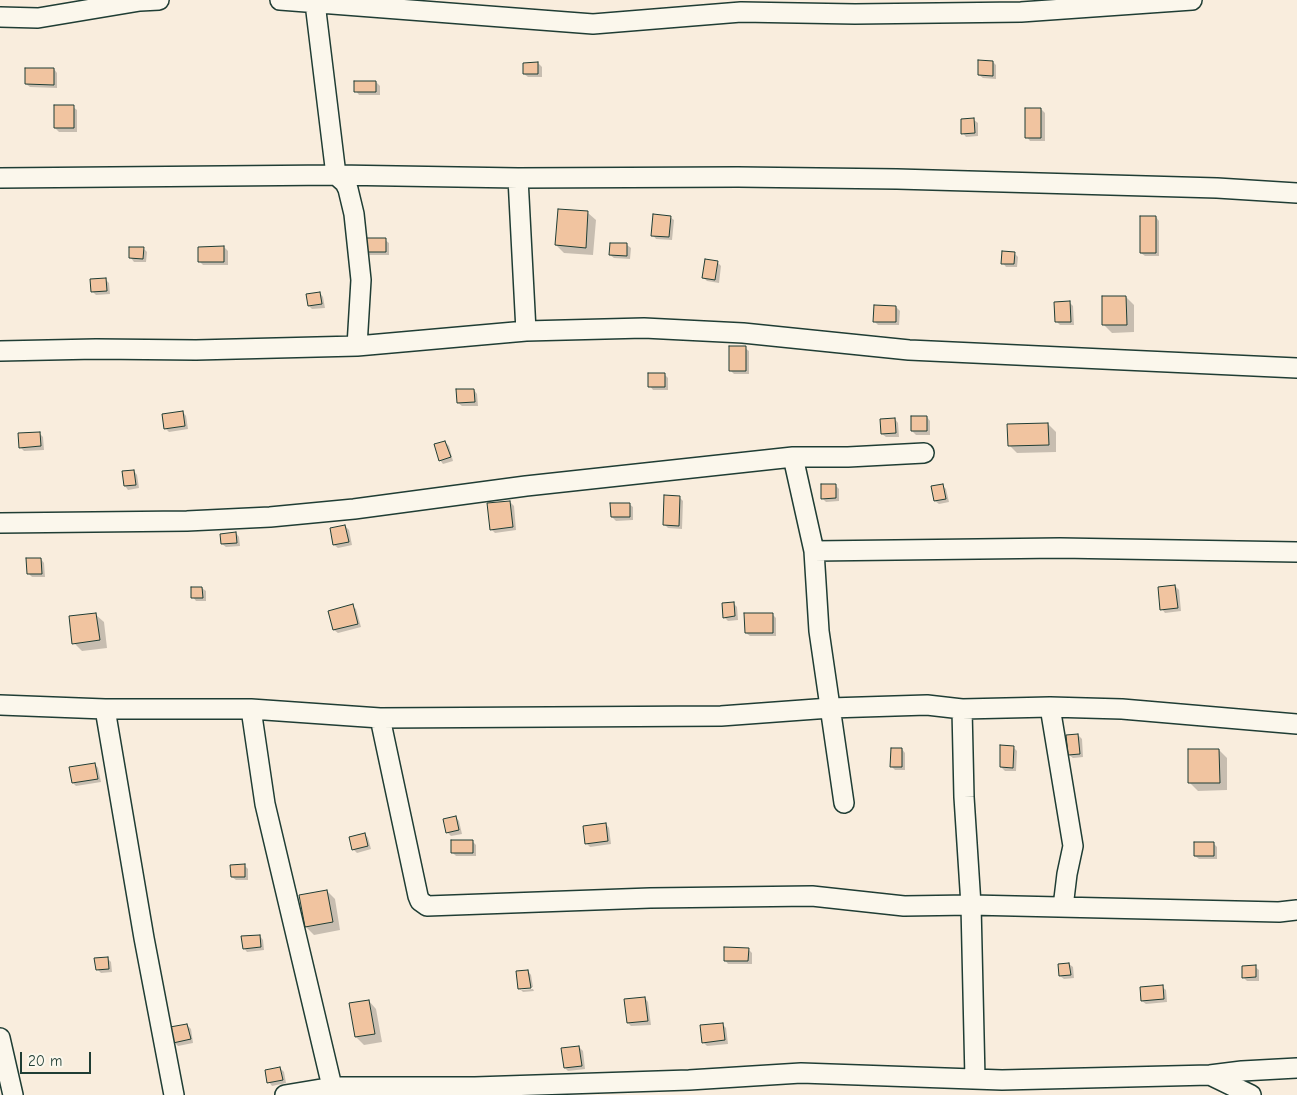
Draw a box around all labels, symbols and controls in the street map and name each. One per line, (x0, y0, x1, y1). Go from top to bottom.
scale bar (22, 1042, 94, 1074)
text: 20 m (28, 1052, 62, 1070)

